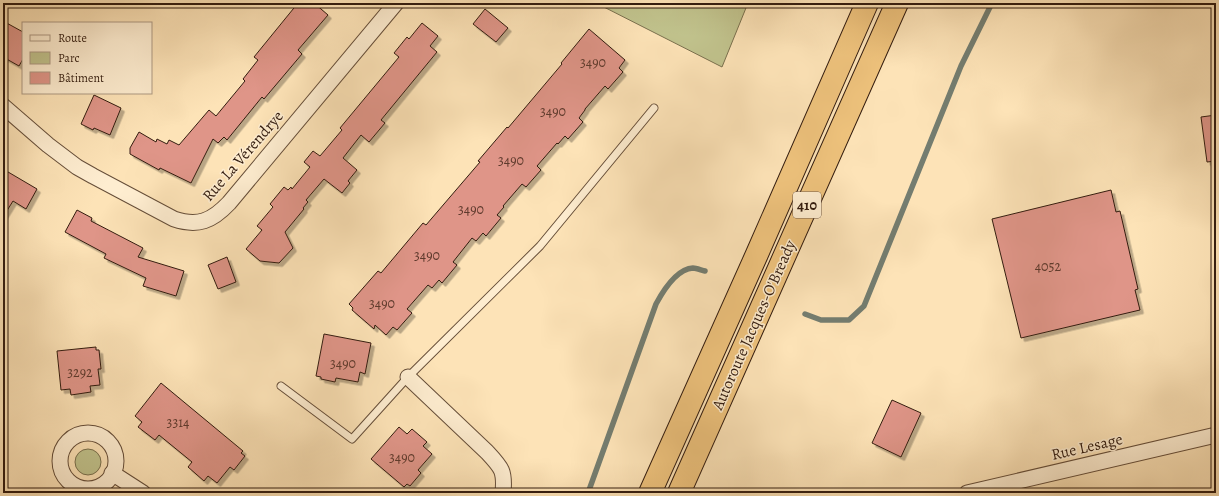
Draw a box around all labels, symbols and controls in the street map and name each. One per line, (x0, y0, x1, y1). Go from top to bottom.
legend (22, 22, 152, 94)
text: Route (58, 30, 87, 46)
text: Parc (58, 50, 80, 66)
house number: 3490 (580, 53, 606, 72)
text: Bâtiment (58, 70, 104, 86)
house number: 3490 (540, 102, 566, 121)
street label: Rue La Vérendrye (197, 106, 289, 206)
house number: 3490 (498, 151, 524, 170)
road number: 410 (793, 192, 821, 218)
house number: 3490 (458, 200, 484, 219)
street label: Autoroute Jacques-O'Bready (706, 236, 802, 414)
house number: 3490 (414, 246, 440, 265)
house number: 4052 (1035, 257, 1062, 276)
house number: 3490 (369, 294, 395, 313)
house number: 3490 (330, 354, 356, 373)
house number: 3292 (67, 363, 93, 382)
house number: 3314 (167, 413, 189, 432)
street label: Rue Lesage (1049, 428, 1125, 466)
house number: 3490 (389, 448, 415, 467)

